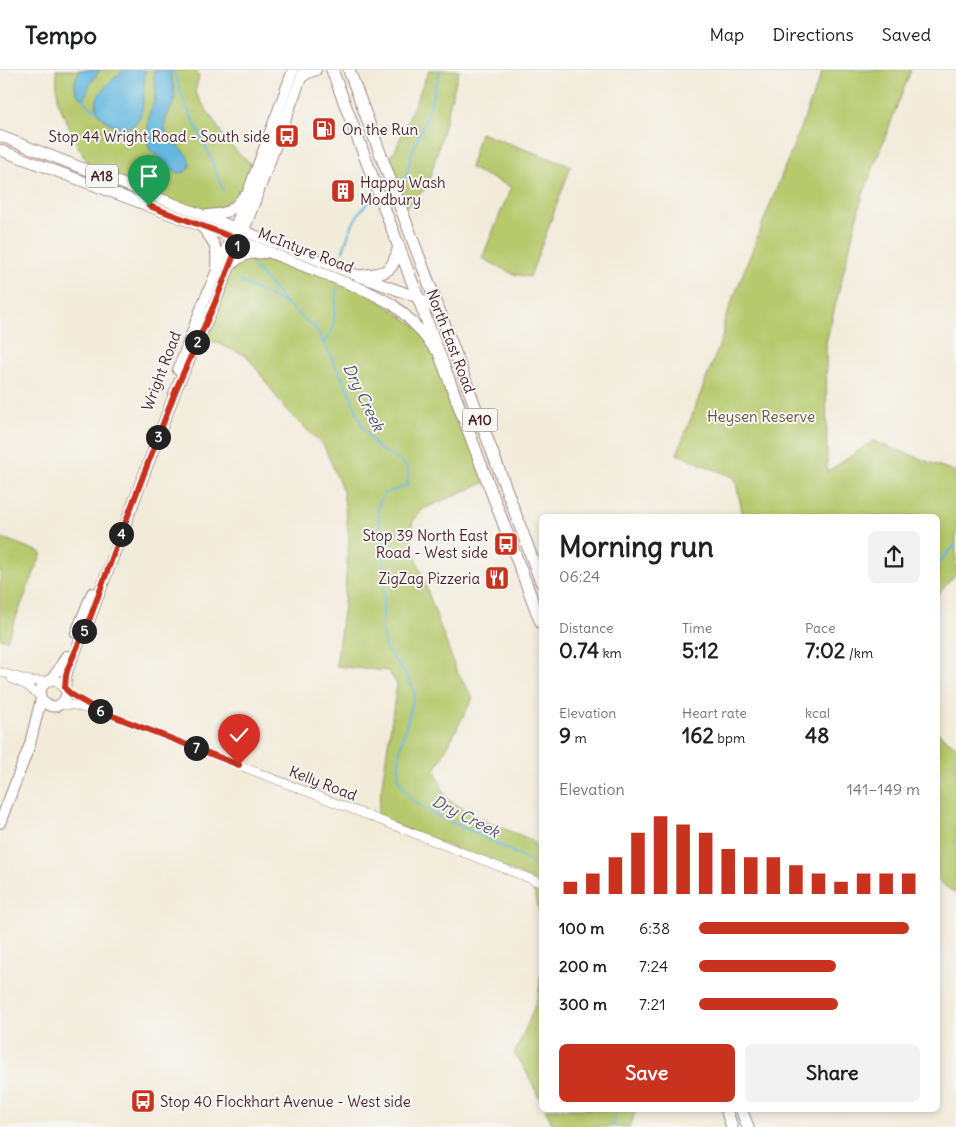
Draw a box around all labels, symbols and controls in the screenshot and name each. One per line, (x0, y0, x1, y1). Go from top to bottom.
text: Tempo (25, 20, 97, 50)
text: Map (709, 23, 744, 46)
text: Directions (772, 23, 854, 46)
text: Saved (882, 23, 931, 46)
fuel station icon: On the Run (311, 116, 337, 142)
place label: On the Run (342, 120, 418, 139)
bus stop icon: Stop 44 Wright Road - South side (274, 123, 300, 149)
place label: Stop 44 Wright Road - South side (49, 127, 270, 146)
pin (128, 155, 170, 206)
icon: arrive (135, 162, 163, 190)
road number: A18 (86, 164, 118, 188)
place label: Happy Wash Modbury (360, 173, 446, 209)
building icon: Happy Wash Modbury (330, 178, 356, 204)
street label: McIntyre Road (256, 223, 357, 277)
pin: 1 (224, 234, 250, 258)
text: 1 (235, 237, 240, 255)
street label: North East Road (422, 286, 480, 396)
street label: Wright Road (137, 328, 185, 413)
pin: 2 (184, 330, 210, 354)
text: 2 (194, 333, 201, 351)
water label: Dry Creek (339, 360, 390, 436)
park label: Heysen Reserve (707, 407, 815, 426)
road number: A10 (462, 408, 498, 432)
pin: 3 (146, 424, 170, 450)
text: 3 (155, 428, 162, 446)
pin: 4 (108, 522, 134, 546)
text: 4 (117, 525, 126, 543)
place label: Stop 39 North East Road - West side (362, 526, 488, 562)
text: Morning run (559, 529, 714, 565)
bus stop icon: Stop 39 North East Road - West side (493, 531, 519, 557)
button: share (868, 531, 920, 583)
restaurant icon: ZigZag Pizzeria (484, 565, 510, 591)
text: 06:24 (559, 566, 600, 586)
place label: ZigZag Pizzeria (379, 569, 480, 588)
pin: 5 (72, 618, 96, 644)
text: Distance (559, 619, 614, 637)
text: Time (682, 619, 712, 637)
text: Pace (805, 619, 835, 637)
text: 5 (80, 622, 89, 640)
text: 0.74 (559, 637, 599, 664)
text: 5:12 (682, 637, 719, 664)
text: 7:02 (805, 637, 845, 664)
text: km (599, 644, 622, 662)
text: /km (845, 644, 873, 662)
pin: 6 (88, 698, 112, 724)
text: 6 (96, 702, 105, 720)
text: Elevation (559, 704, 616, 722)
text: Heart rate (682, 704, 747, 722)
text: kcal (805, 704, 830, 722)
pin (218, 714, 260, 765)
icon: check (225, 721, 253, 749)
text: 9 (559, 722, 571, 749)
text: 162 (682, 722, 714, 749)
text: 48 (805, 722, 829, 749)
text: m (571, 729, 587, 747)
text: bpm (714, 729, 745, 747)
pin: 7 (184, 736, 208, 760)
text: 7 (193, 739, 200, 757)
street label: Kelly Road (286, 761, 360, 805)
text: Elevation (559, 779, 625, 799)
text: 141–149 m (846, 779, 920, 799)
water label: Dry Creek (429, 791, 505, 842)
text: 100 m (559, 918, 604, 938)
text: 6:38 (639, 918, 670, 938)
text: 200 m (559, 956, 607, 976)
text: 7:24 (639, 956, 668, 976)
text: 300 m (559, 994, 607, 1014)
text: 7:21 (639, 994, 666, 1014)
button: Save (559, 1044, 735, 1102)
button: Share (745, 1044, 920, 1102)
bus stop icon: Stop 40 Flockhart Avenue - West side (130, 1088, 156, 1114)
place label: Stop 40 Flockhart Avenue - West side (160, 1092, 411, 1111)

